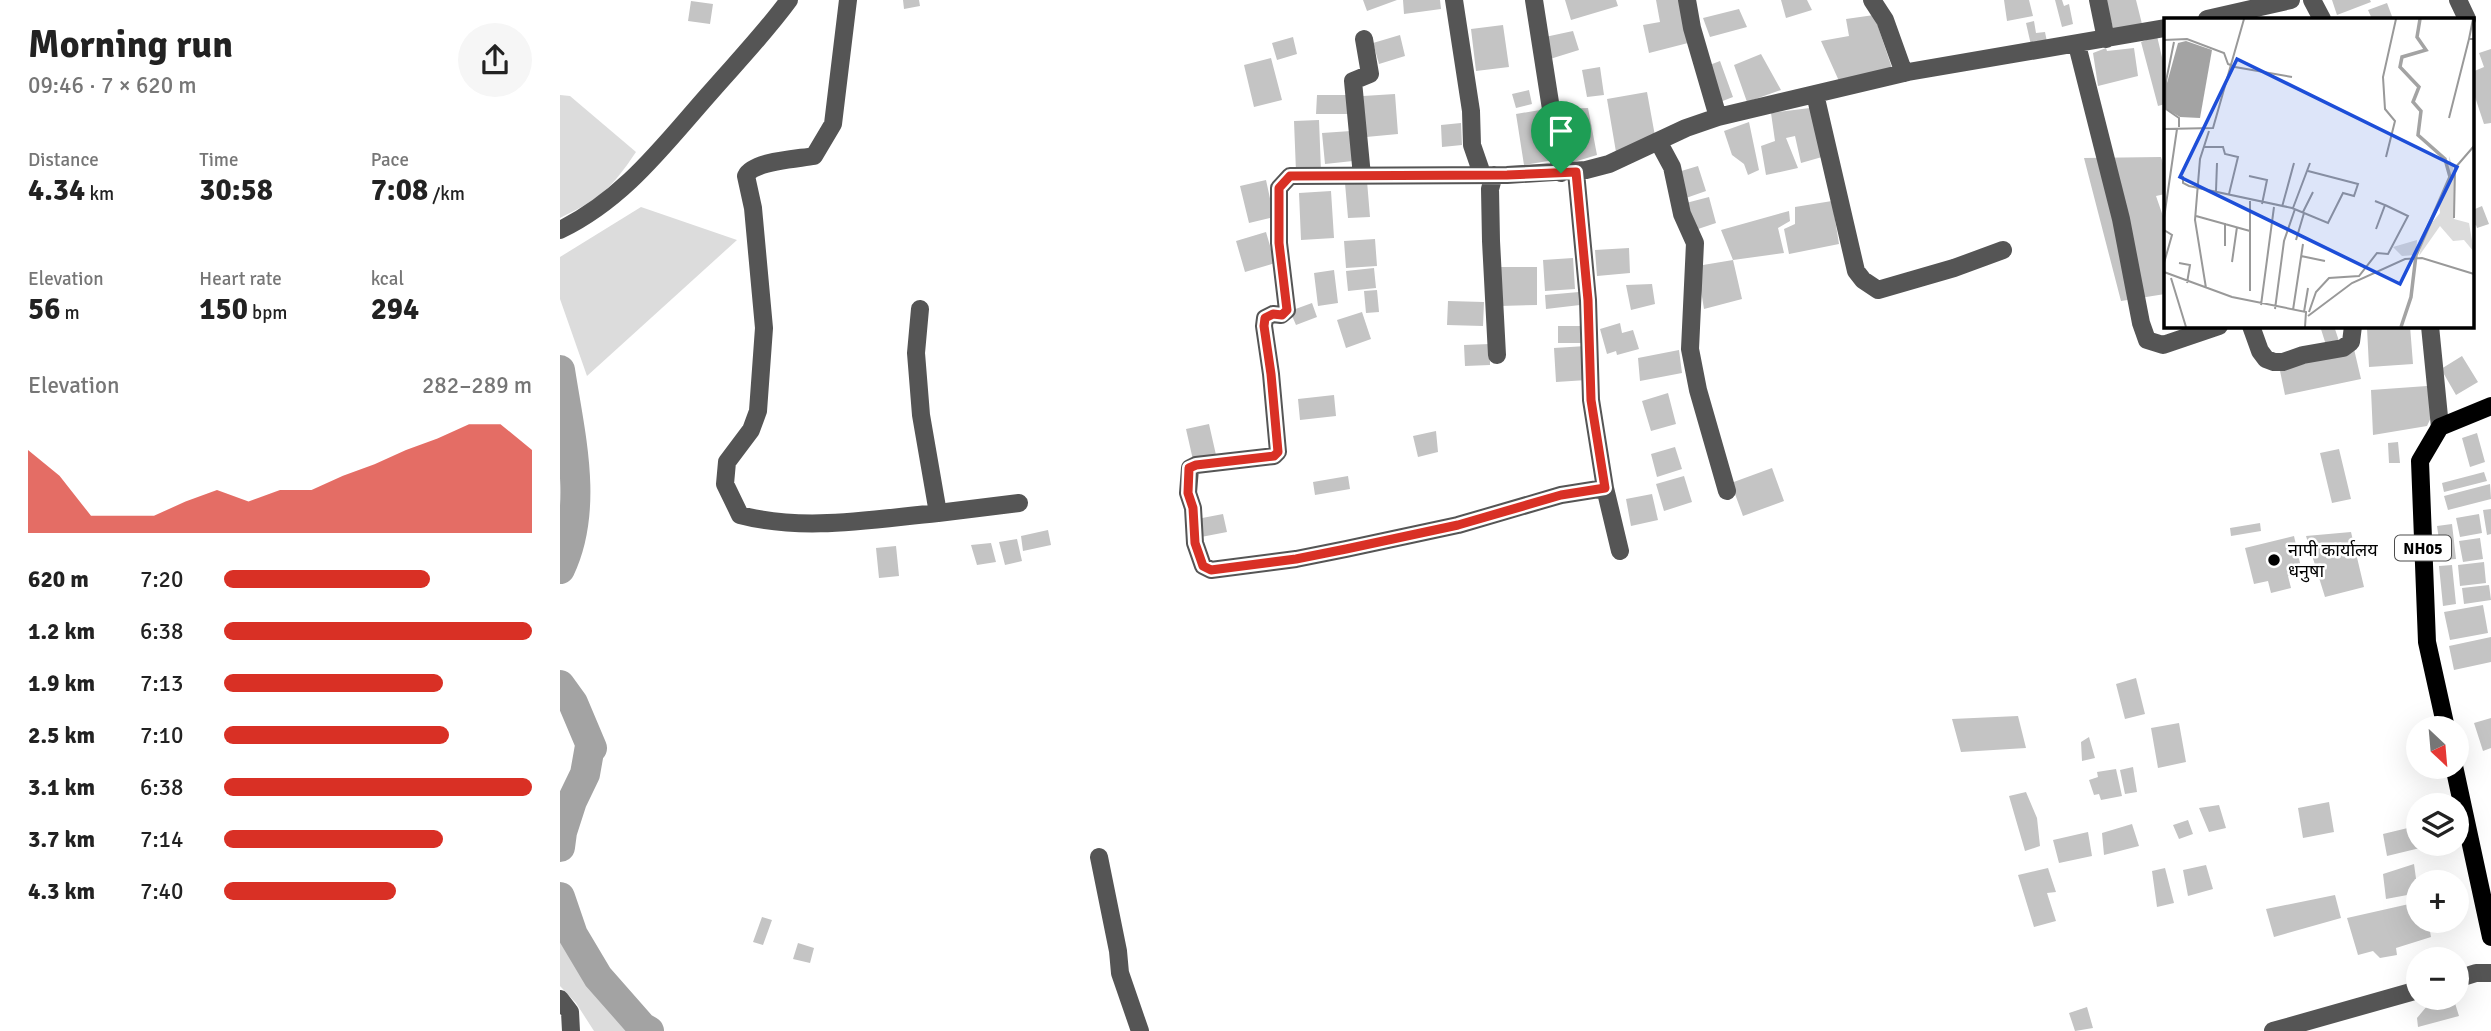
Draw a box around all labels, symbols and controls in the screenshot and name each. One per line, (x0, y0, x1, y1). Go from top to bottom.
inset map (2164, 18, 2473, 327)
text: Morning run (28, 21, 233, 68)
button: share (458, 23, 532, 97)
text: 09:46 · 7 × 620 m (28, 71, 197, 100)
pin (1531, 101, 1591, 173)
icon: arrive (1542, 112, 1580, 150)
text: Distance (28, 148, 99, 172)
text: Time (199, 148, 238, 172)
text: Pace (371, 148, 409, 172)
text: 4.34 (28, 172, 85, 209)
text: 30:58 (199, 172, 273, 209)
text: 7:08 (371, 172, 428, 209)
text: km (85, 182, 114, 206)
text: /km (428, 182, 465, 206)
text: Elevation (28, 267, 104, 291)
text: Heart rate (199, 267, 282, 291)
text: kcal (371, 267, 404, 291)
text: 56 (28, 291, 60, 328)
text: 150 (199, 291, 248, 328)
text: 294 (371, 291, 419, 328)
text: m (60, 301, 80, 325)
text: bpm (248, 301, 287, 325)
text: Elevation (28, 371, 120, 400)
text: 282–289 m (422, 371, 532, 400)
road number: NH05 (2395, 536, 2451, 561)
place label: नापी कार्यालय धनुषा (2288, 539, 2378, 583)
marker: नापी कार्यालय धनुषा (2266, 552, 2282, 568)
text: 620 m (28, 565, 89, 594)
text: 7:20 (140, 565, 183, 594)
text: 1.2 km (28, 617, 95, 646)
text: 6:38 (140, 617, 183, 646)
text: 1.9 km (28, 669, 95, 698)
text: 7:13 (140, 669, 183, 698)
north arrow (2406, 716, 2469, 779)
map controls (2406, 716, 2469, 1010)
text: 2.5 km (28, 721, 95, 750)
text: 7:10 (140, 721, 183, 750)
text: 3.1 km (28, 773, 95, 802)
text: 6:38 (140, 773, 183, 802)
button: layers (2406, 793, 2469, 856)
text: 3.7 km (28, 825, 95, 854)
text: 7:14 (140, 825, 183, 854)
button: + (2406, 870, 2469, 933)
text: 4.3 km (28, 877, 95, 906)
text: 7:40 (140, 877, 183, 906)
button: − (2406, 947, 2469, 1010)

